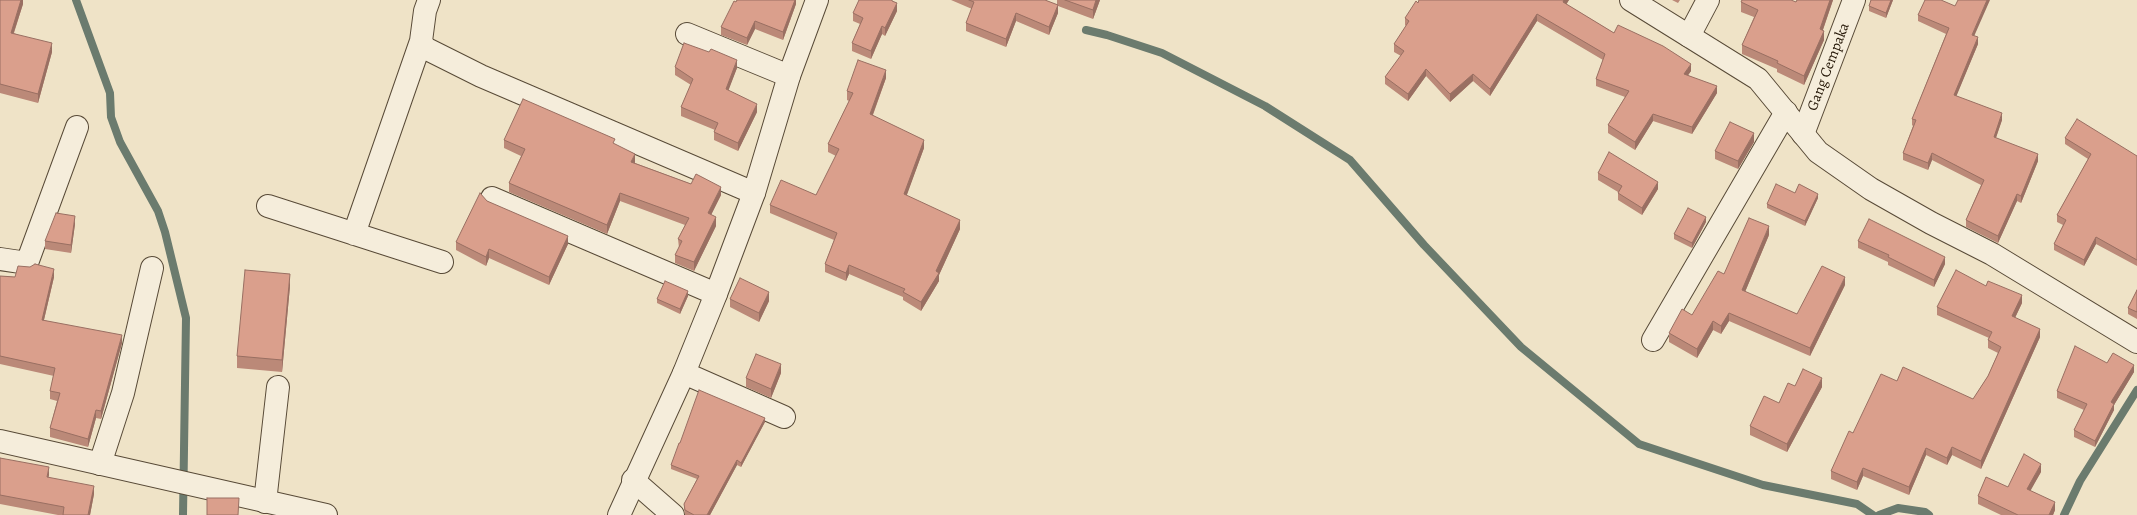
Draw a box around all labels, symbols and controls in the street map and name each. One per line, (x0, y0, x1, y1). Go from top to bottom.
street label: Gang Cempaka (1804, 20, 1854, 114)

